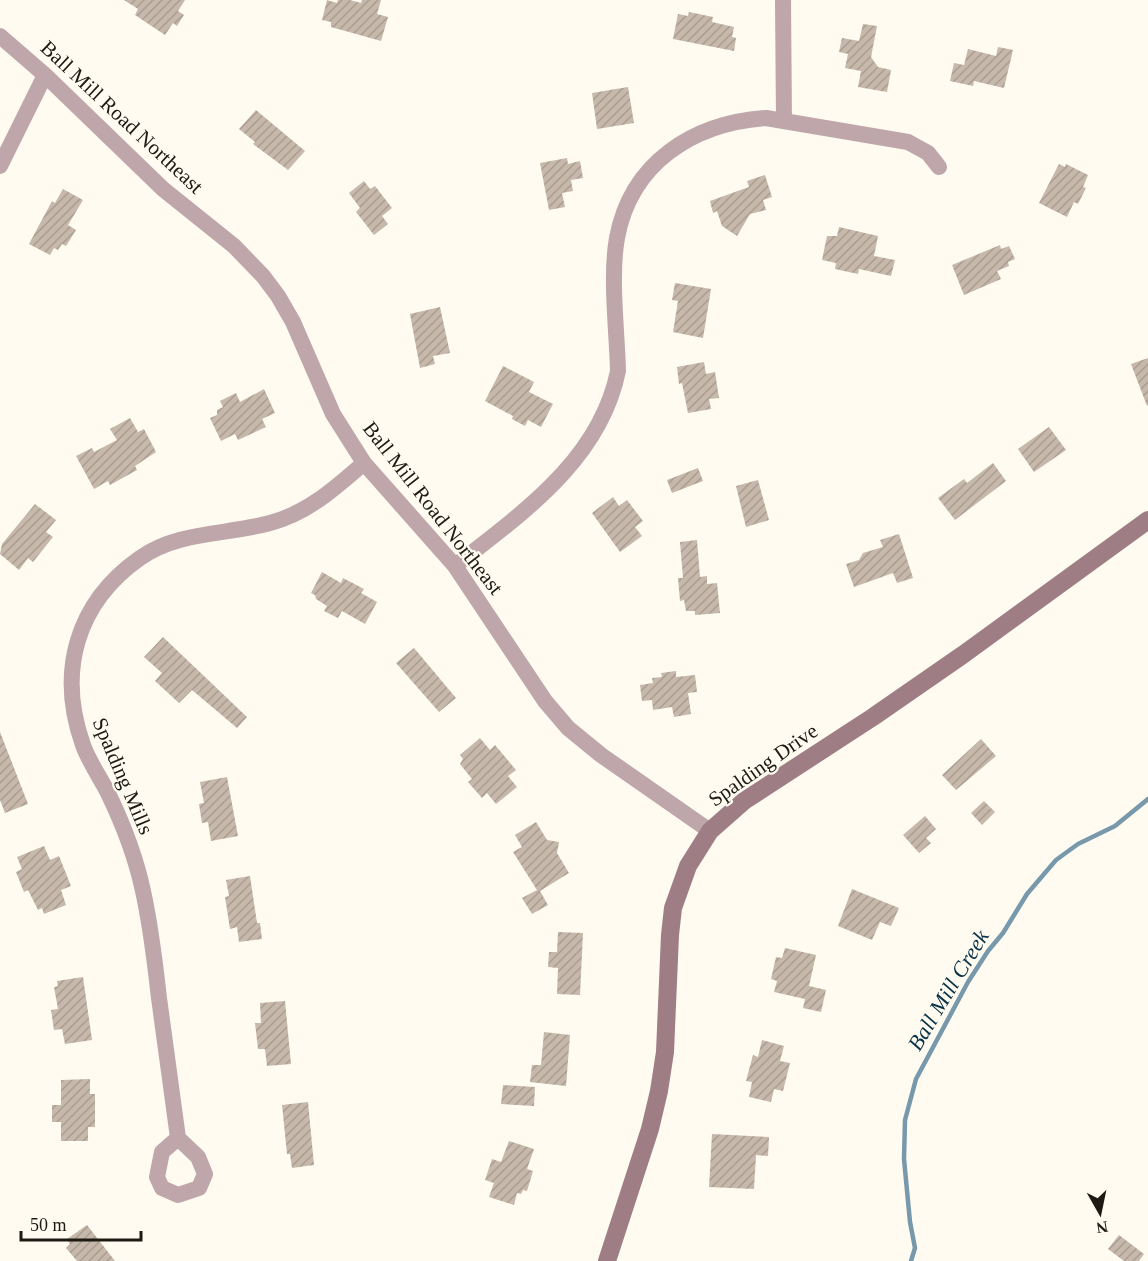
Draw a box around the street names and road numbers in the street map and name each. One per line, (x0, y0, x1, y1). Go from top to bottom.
street label: Ball Mill Road Northeast (36, 36, 208, 198)
street label: Ball Mill Road Northeast (358, 417, 508, 599)
street label: Spalding Mills (88, 714, 158, 838)
street label: Spalding Drive (704, 719, 822, 811)

